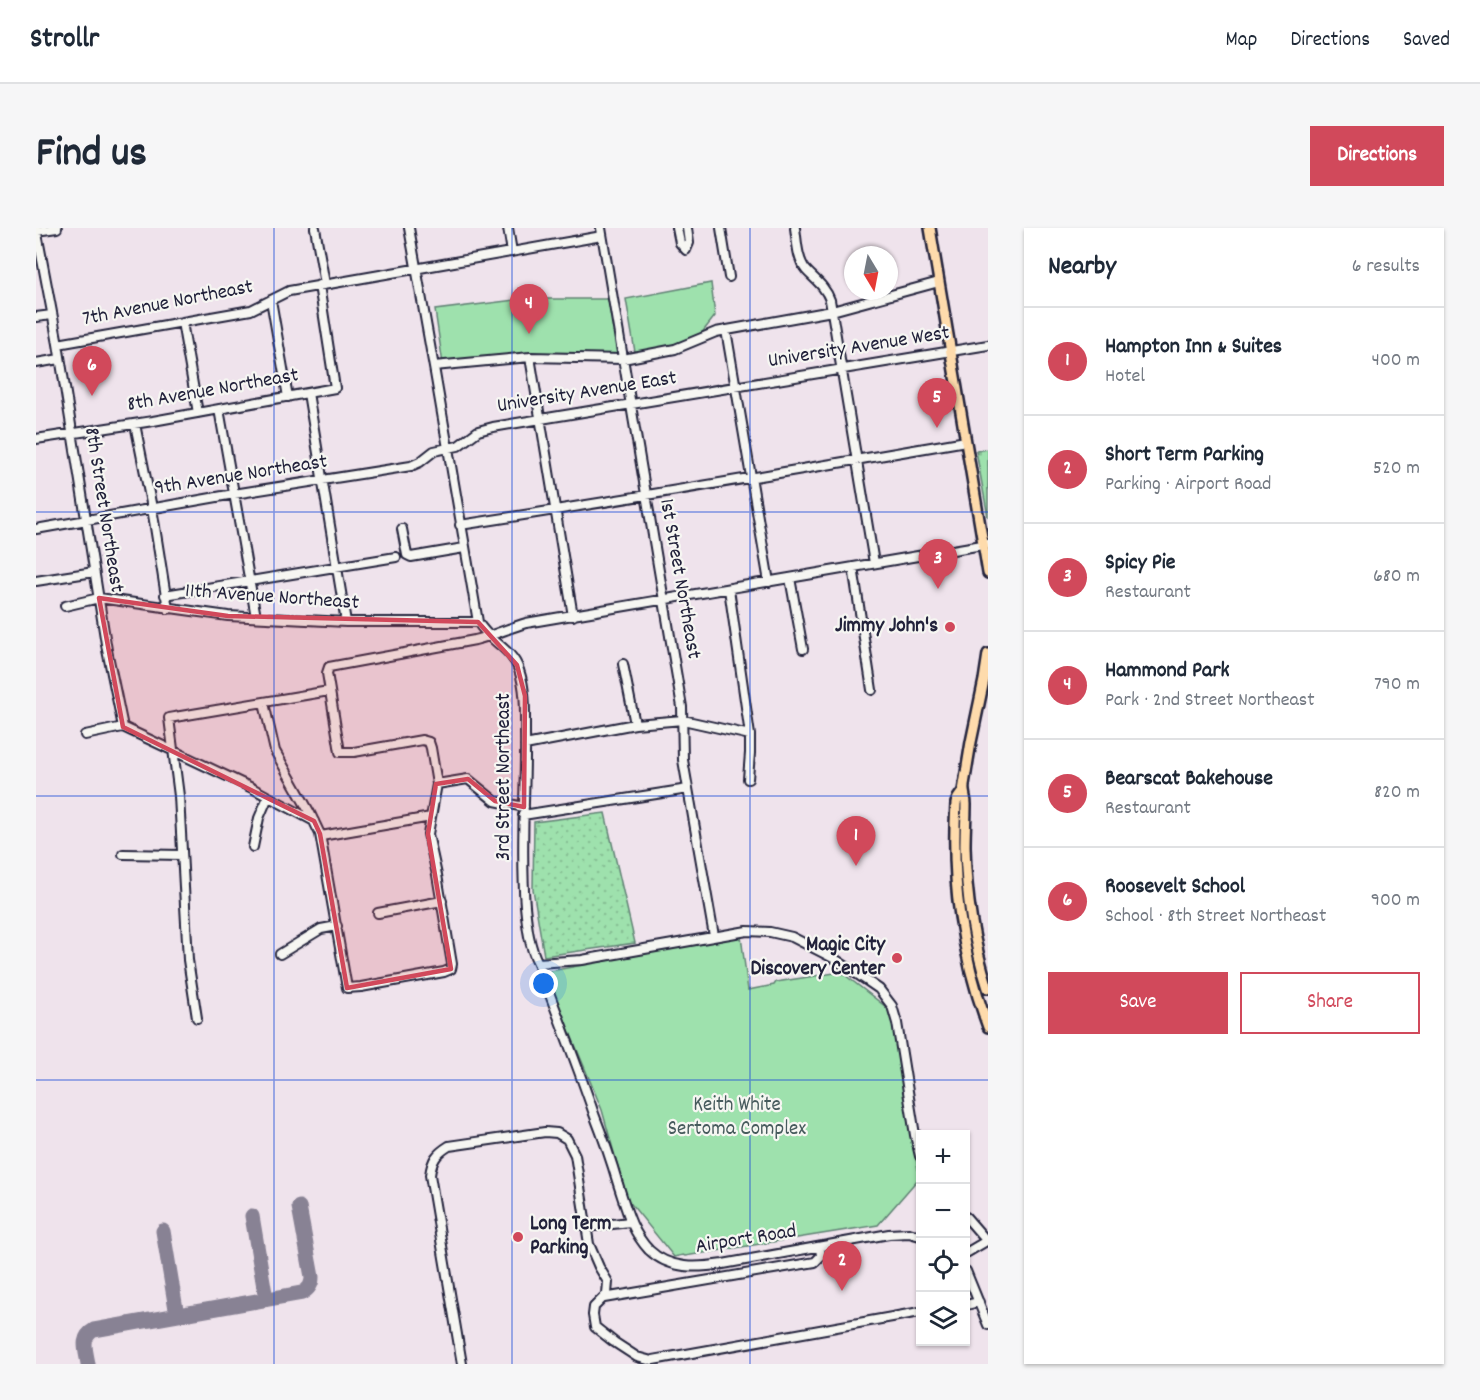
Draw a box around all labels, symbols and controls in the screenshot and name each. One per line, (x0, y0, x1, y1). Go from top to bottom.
text: Strollr (30, 21, 99, 61)
text: Map (1226, 26, 1257, 56)
text: Directions (1290, 26, 1370, 56)
text: Saved (1403, 26, 1450, 56)
text: Find us (36, 126, 147, 186)
button: Directions (1310, 126, 1444, 186)
north arrow (844, 246, 898, 300)
text: Nearby (1048, 249, 1116, 286)
text: 6 results (1352, 253, 1420, 281)
street label: 7th Avenue Northeast (80, 273, 256, 335)
pin: 4 (510, 285, 548, 334)
street label: University Avenue West (766, 319, 952, 377)
text: Hampton Inn & Suites (1105, 332, 1282, 363)
pin: 6 (72, 346, 112, 396)
text: 1 (1065, 347, 1070, 375)
text: 400 m (1372, 347, 1420, 375)
street label: 8th Avenue Northeast (125, 361, 301, 421)
text: Hotel (1105, 363, 1145, 391)
street label: University Avenue East (495, 364, 679, 422)
pin: 5 (918, 378, 956, 428)
street label: 8th Street Northeast (75, 425, 131, 595)
text: Short Term Parking (1105, 440, 1264, 471)
street label: 9th Avenue Northeast (152, 447, 330, 504)
text: 2 (1063, 455, 1072, 483)
text: 520 m (1373, 455, 1420, 483)
text: Parking · Airport Road (1105, 471, 1271, 499)
street label: 1st Street Northeast (650, 496, 708, 662)
pin: 3 (918, 540, 958, 589)
text: Spicy Pie (1105, 548, 1175, 579)
text: 3 (1063, 563, 1072, 591)
text: 680 m (1373, 563, 1420, 591)
street label: 11th Avenue Northeast (184, 577, 360, 619)
text: Restaurant (1105, 579, 1191, 607)
place label: Jimmy John's (835, 612, 938, 642)
marker: Jimmy John's (943, 620, 957, 634)
text: Hammond Park (1105, 656, 1230, 687)
text: 4 (1063, 671, 1072, 699)
text: 790 m (1374, 671, 1420, 699)
text: Park · 2nd Street Northeast (1105, 687, 1315, 715)
street label: 3rd Street Northeast (490, 693, 520, 861)
text: Bearscat Bakehouse (1105, 764, 1273, 795)
text: 5 (1063, 779, 1072, 807)
text: 820 m (1374, 779, 1420, 807)
text: Restaurant (1105, 795, 1191, 823)
pin: 1 (836, 816, 876, 866)
text: Roosevelt School (1105, 872, 1245, 903)
text: 6 (1063, 887, 1072, 915)
text: 900 m (1371, 887, 1420, 915)
text: School · 8th Street Northeast (1105, 903, 1326, 931)
place label: Magic City Discovery Center (750, 931, 886, 985)
marker: Magic City Discovery Center (890, 951, 904, 965)
your location (529, 969, 558, 998)
button: Save (1048, 972, 1228, 1034)
button: Share (1240, 972, 1420, 1034)
park label: Keith White Sertoma Complex (668, 1091, 806, 1145)
map controls (916, 1130, 970, 1346)
button: + (916, 1130, 970, 1184)
button: − (916, 1184, 970, 1238)
place label: Long Term Parking (530, 1210, 612, 1264)
street label: Airport Road (693, 1217, 799, 1263)
marker: Long Term Parking (511, 1230, 525, 1244)
button: locate (916, 1238, 970, 1292)
pin: 2 (822, 1242, 862, 1291)
button: layers (916, 1292, 970, 1346)

